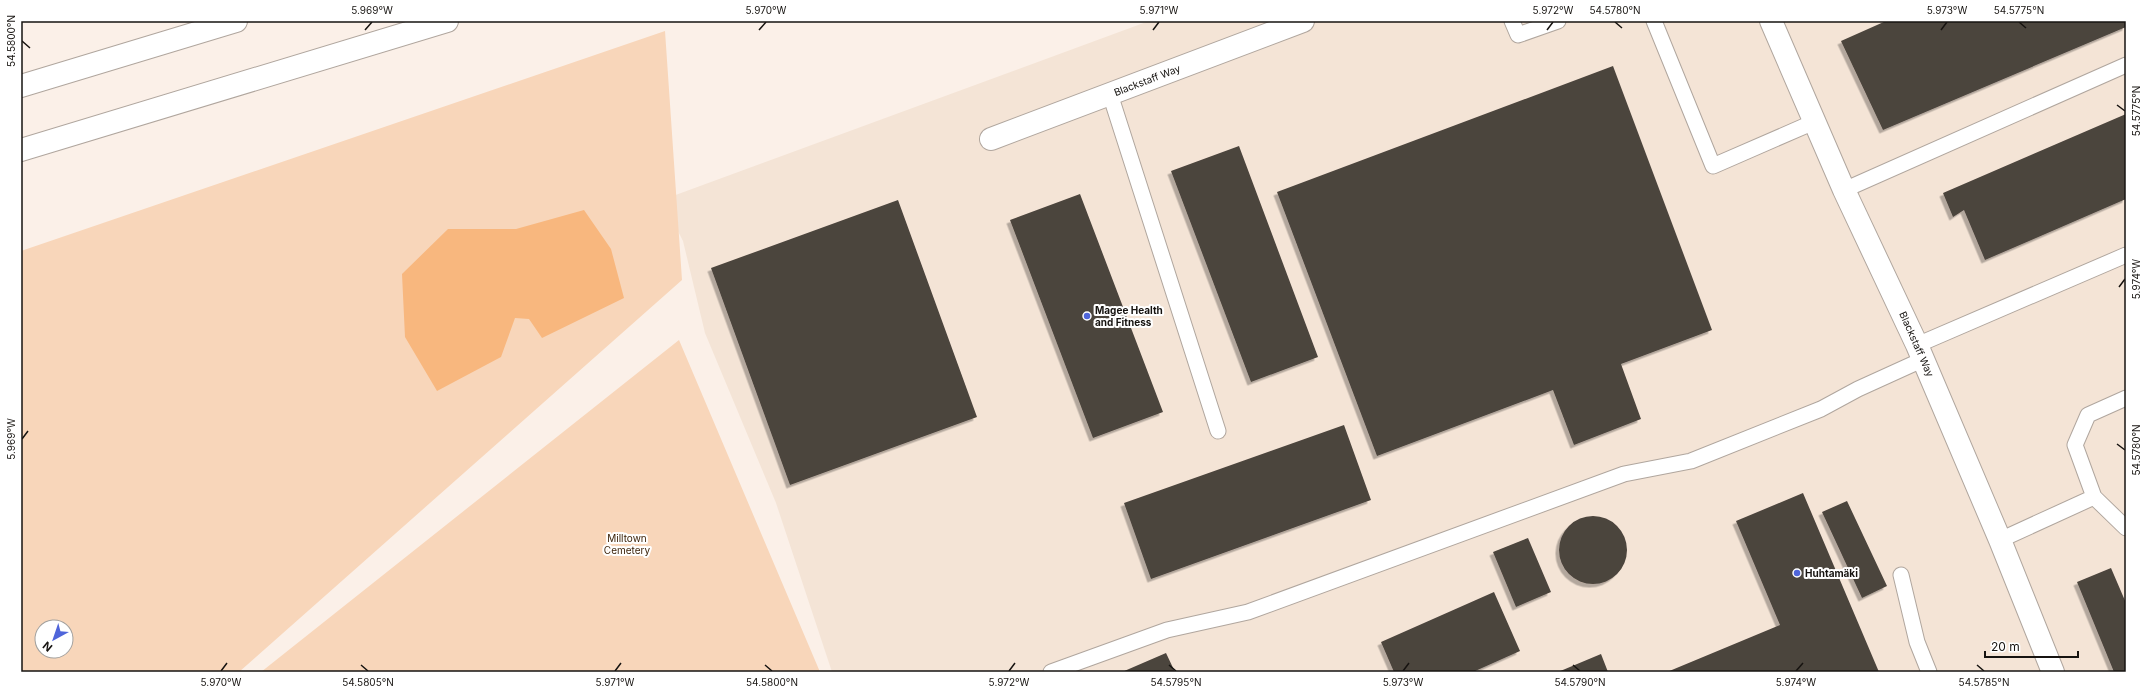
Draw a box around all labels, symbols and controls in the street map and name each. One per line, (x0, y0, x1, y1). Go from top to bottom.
text: 5.969°W (351, 4, 393, 16)
text: 5.970°W (746, 4, 787, 16)
text: 5.971°W (1140, 4, 1179, 16)
text: 5.972°W (1533, 4, 1574, 16)
text: 54.5780°N (1589, 4, 1641, 16)
text: 5.973°W (1927, 4, 1967, 16)
text: 54.5775°N (1994, 4, 2044, 16)
text: 54.5800°N (5, 15, 17, 67)
street label: Blackstaff Way (1112, 62, 1182, 98)
text: 54.5775°N (2130, 86, 2142, 136)
text: 5.974°W (2130, 259, 2142, 299)
place label: Magee Health and Fitness (1095, 304, 1163, 328)
street label: Blackstaff Way (1897, 309, 1937, 379)
marker: Magee Health and Fitness (1082, 311, 1092, 321)
text: 5.969°W (5, 418, 17, 460)
text: 54.5780°N (2130, 424, 2142, 476)
park label: Milltown Cemetery (604, 532, 651, 556)
place label: Huhtamäki (1805, 567, 1858, 579)
marker: Huhtamäki (1792, 568, 1802, 578)
north arrow (34, 619, 74, 659)
scale bar (1985, 633, 2078, 659)
text: N (40, 639, 55, 655)
text: 20 m (1991, 639, 2020, 654)
text: 5.970°W (201, 676, 242, 688)
text: 54.5805°N (342, 676, 394, 688)
text: 5.971°W (596, 676, 635, 688)
text: 54.5800°N (746, 676, 798, 688)
text: 5.972°W (989, 676, 1030, 688)
text: 54.5795°N (1151, 676, 1201, 688)
text: 5.973°W (1383, 676, 1423, 688)
text: 54.5790°N (1554, 676, 1606, 688)
text: 5.974°W (1776, 676, 1816, 688)
text: 54.5785°N (1959, 676, 2009, 688)

